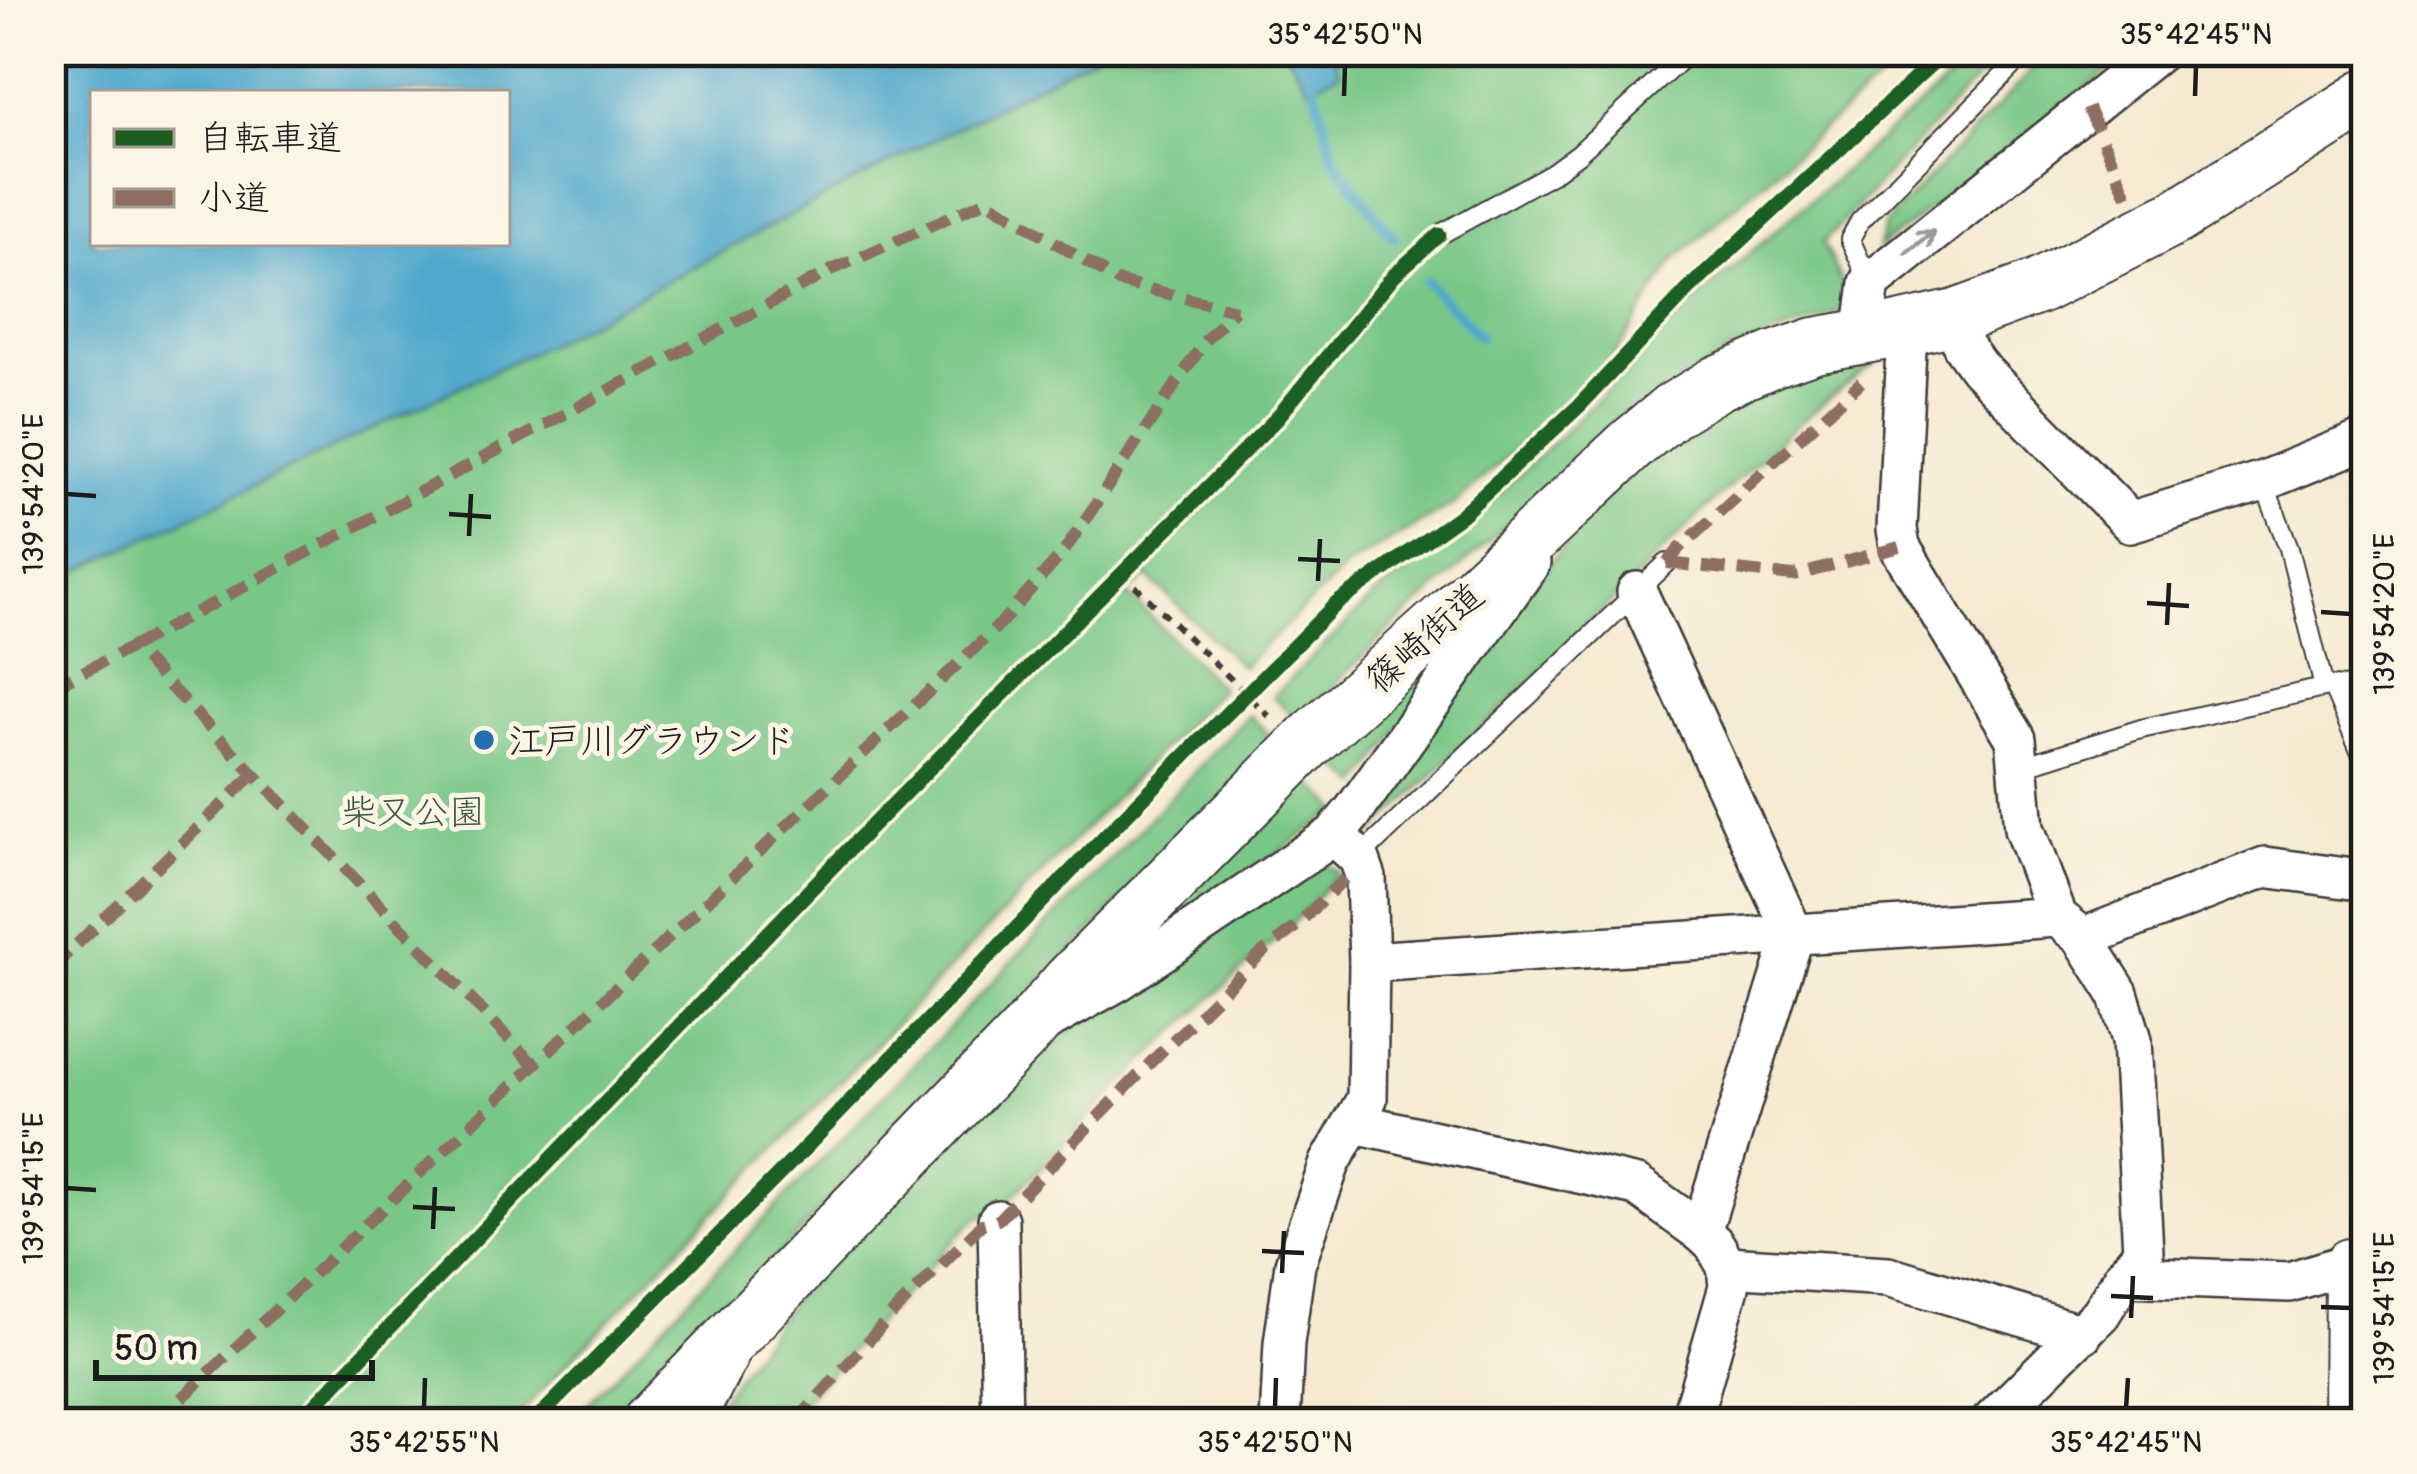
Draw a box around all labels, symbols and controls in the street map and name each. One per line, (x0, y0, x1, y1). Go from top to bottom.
text: 35°42'50"N (1267, 16, 1423, 53)
text: 35°42'45"N (2120, 16, 2272, 53)
legend (90, 90, 510, 246)
text: 自転車道 (198, 116, 342, 161)
text: 小道 (198, 176, 270, 221)
one-way arrow (1904, 229, 1935, 256)
text: 139°54'20"E (15, 413, 52, 575)
text: 139°54'20"E (2366, 533, 2403, 695)
street label: 篠崎街道 (1356, 573, 1494, 703)
place label: 江戸川グラウンド (508, 719, 796, 764)
marker: 江戸川グラウンド (471, 727, 497, 753)
park label: 柴又公園 (341, 790, 485, 835)
text: 139°54'15"E (15, 1112, 52, 1264)
text: 139°54'15"E (2366, 1232, 2403, 1384)
scale bar (96, 1306, 372, 1380)
text: 50 m (114, 1326, 198, 1371)
text: 35°42'55"N (348, 1424, 500, 1461)
text: 35°42'50"N (1197, 1424, 1353, 1461)
text: 35°42'45"N (2050, 1424, 2202, 1461)

